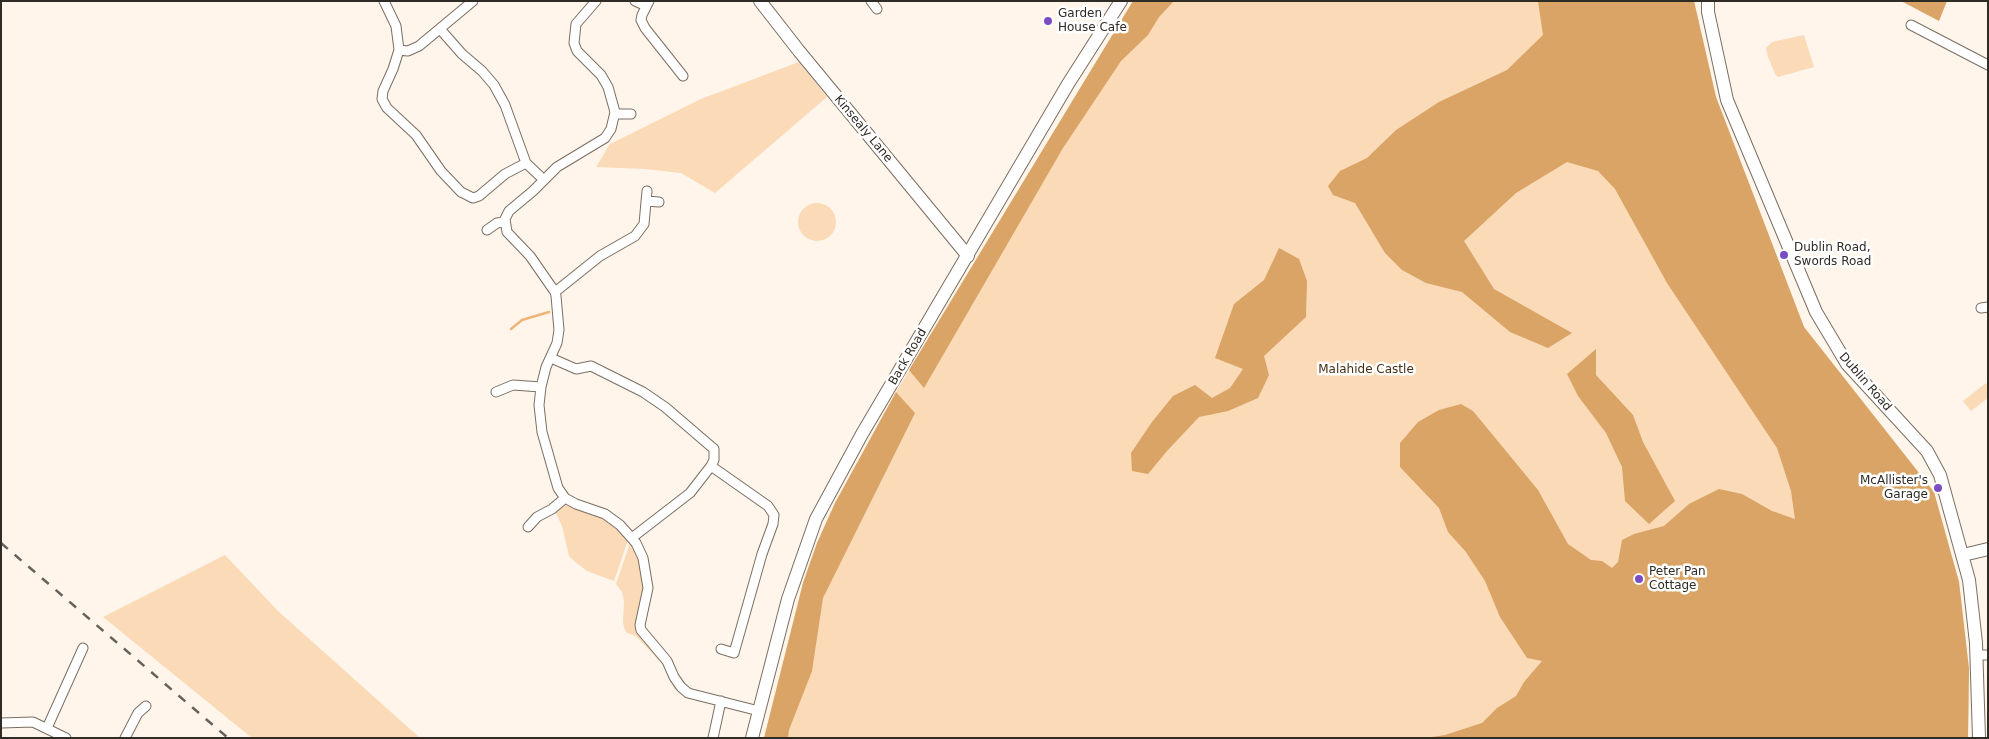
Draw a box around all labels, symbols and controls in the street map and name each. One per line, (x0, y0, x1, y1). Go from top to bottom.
place label: Garden House Cafe (1058, 7, 1127, 35)
marker: Garden House Cafe (1042, 15, 1054, 27)
street label: Kinsealy Lane (831, 93, 895, 165)
place label: Dublin Road, Swords Road (1794, 241, 1871, 269)
marker: Dublin Road, Swords Road (1778, 249, 1790, 261)
street label: Back Road (886, 326, 930, 388)
street label: Dublin Road (1836, 350, 1894, 414)
park label: Malahide Castle (1318, 363, 1414, 377)
place label: McAllister's Garage (1860, 474, 1928, 502)
marker: McAllister's Garage (1932, 482, 1944, 494)
place label: Peter Pan Cottage (1649, 565, 1706, 593)
marker: Peter Pan Cottage (1633, 573, 1645, 585)

